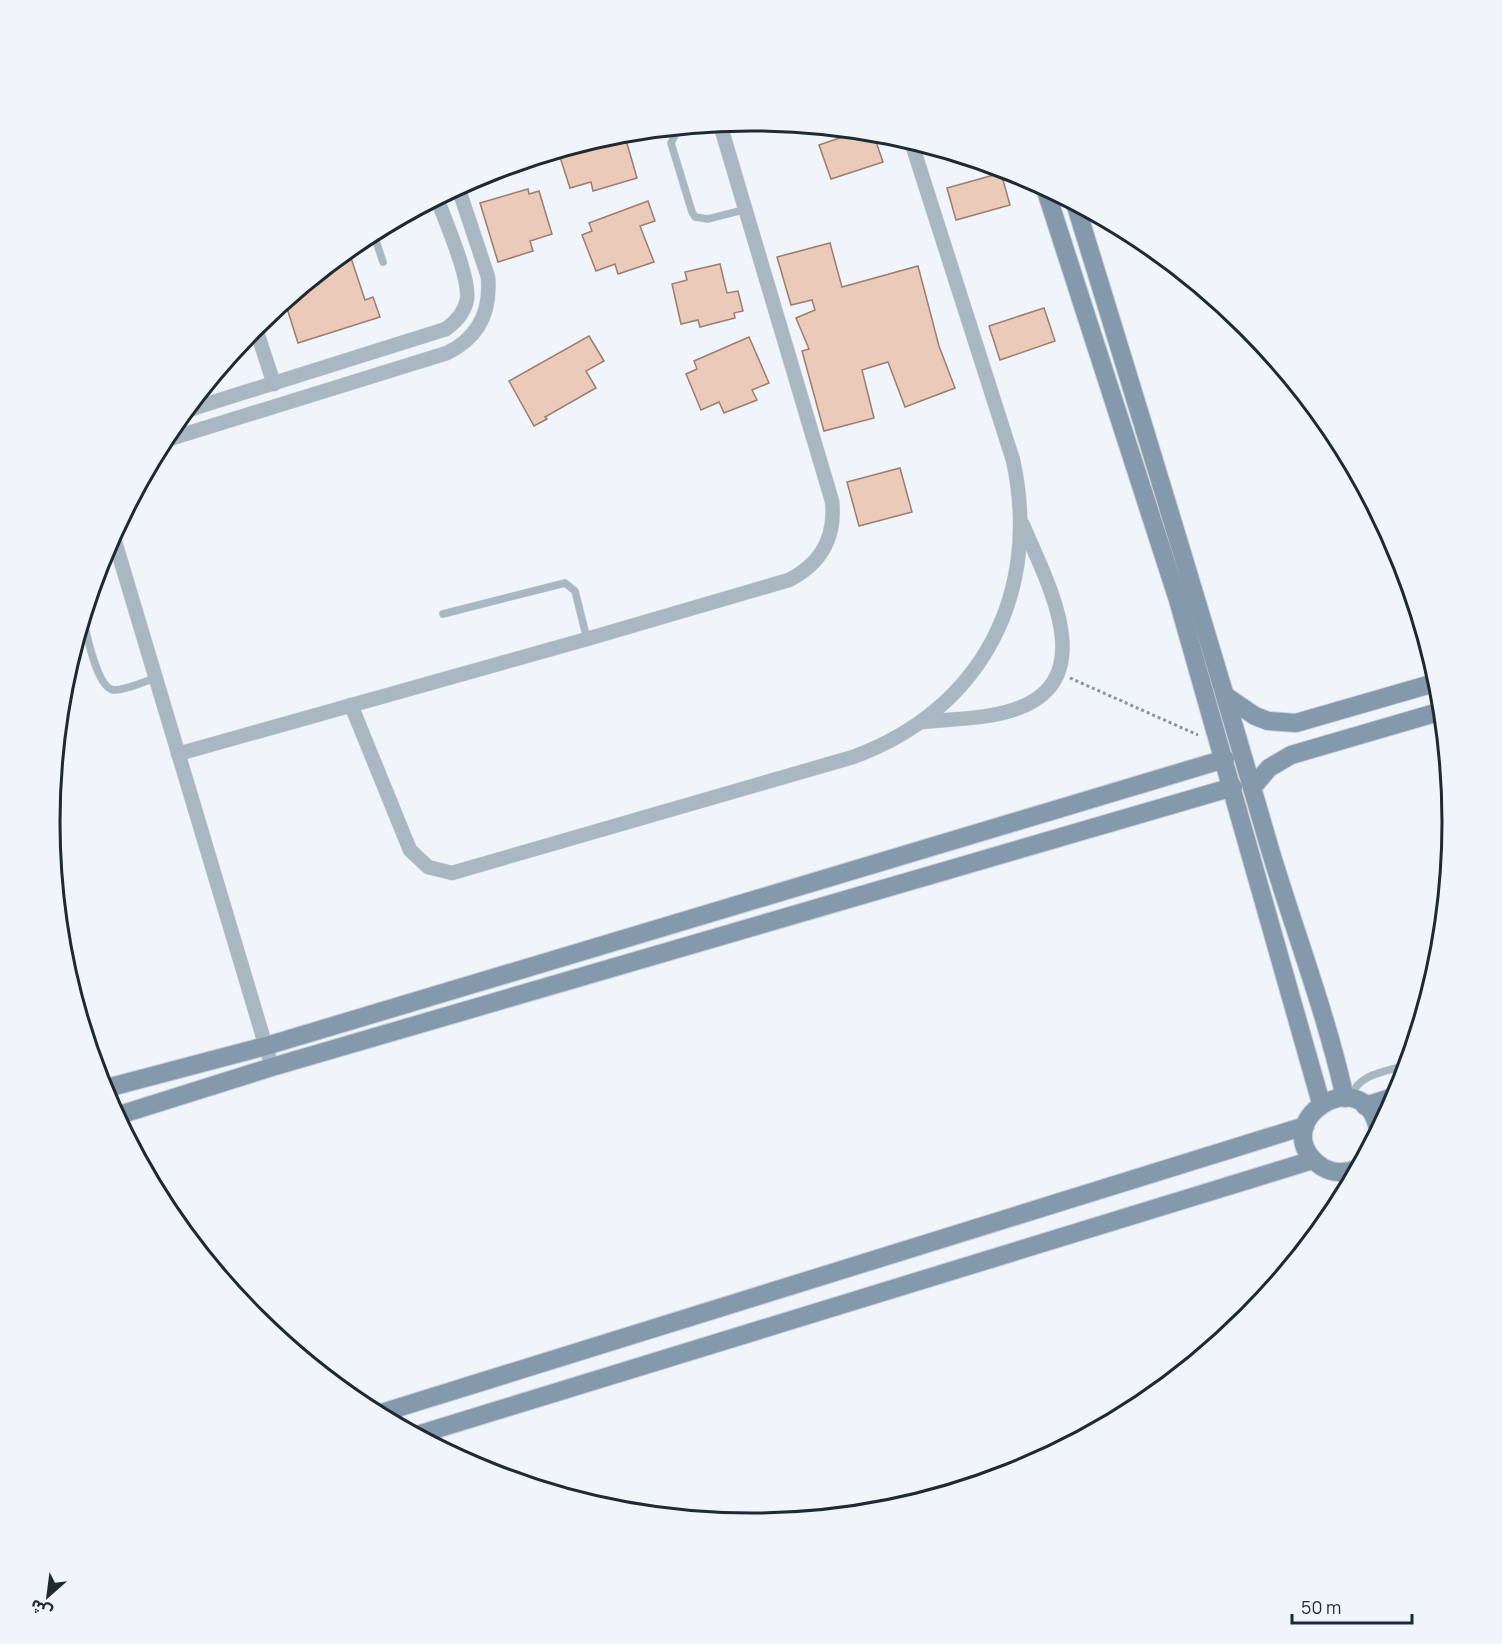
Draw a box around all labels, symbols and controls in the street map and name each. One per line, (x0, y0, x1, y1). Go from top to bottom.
north arrow (18, 1566, 78, 1626)
scale bar (1292, 1587, 1412, 1625)
text: ش (26, 1594, 56, 1624)
text: 50 m (1301, 1595, 1341, 1619)

